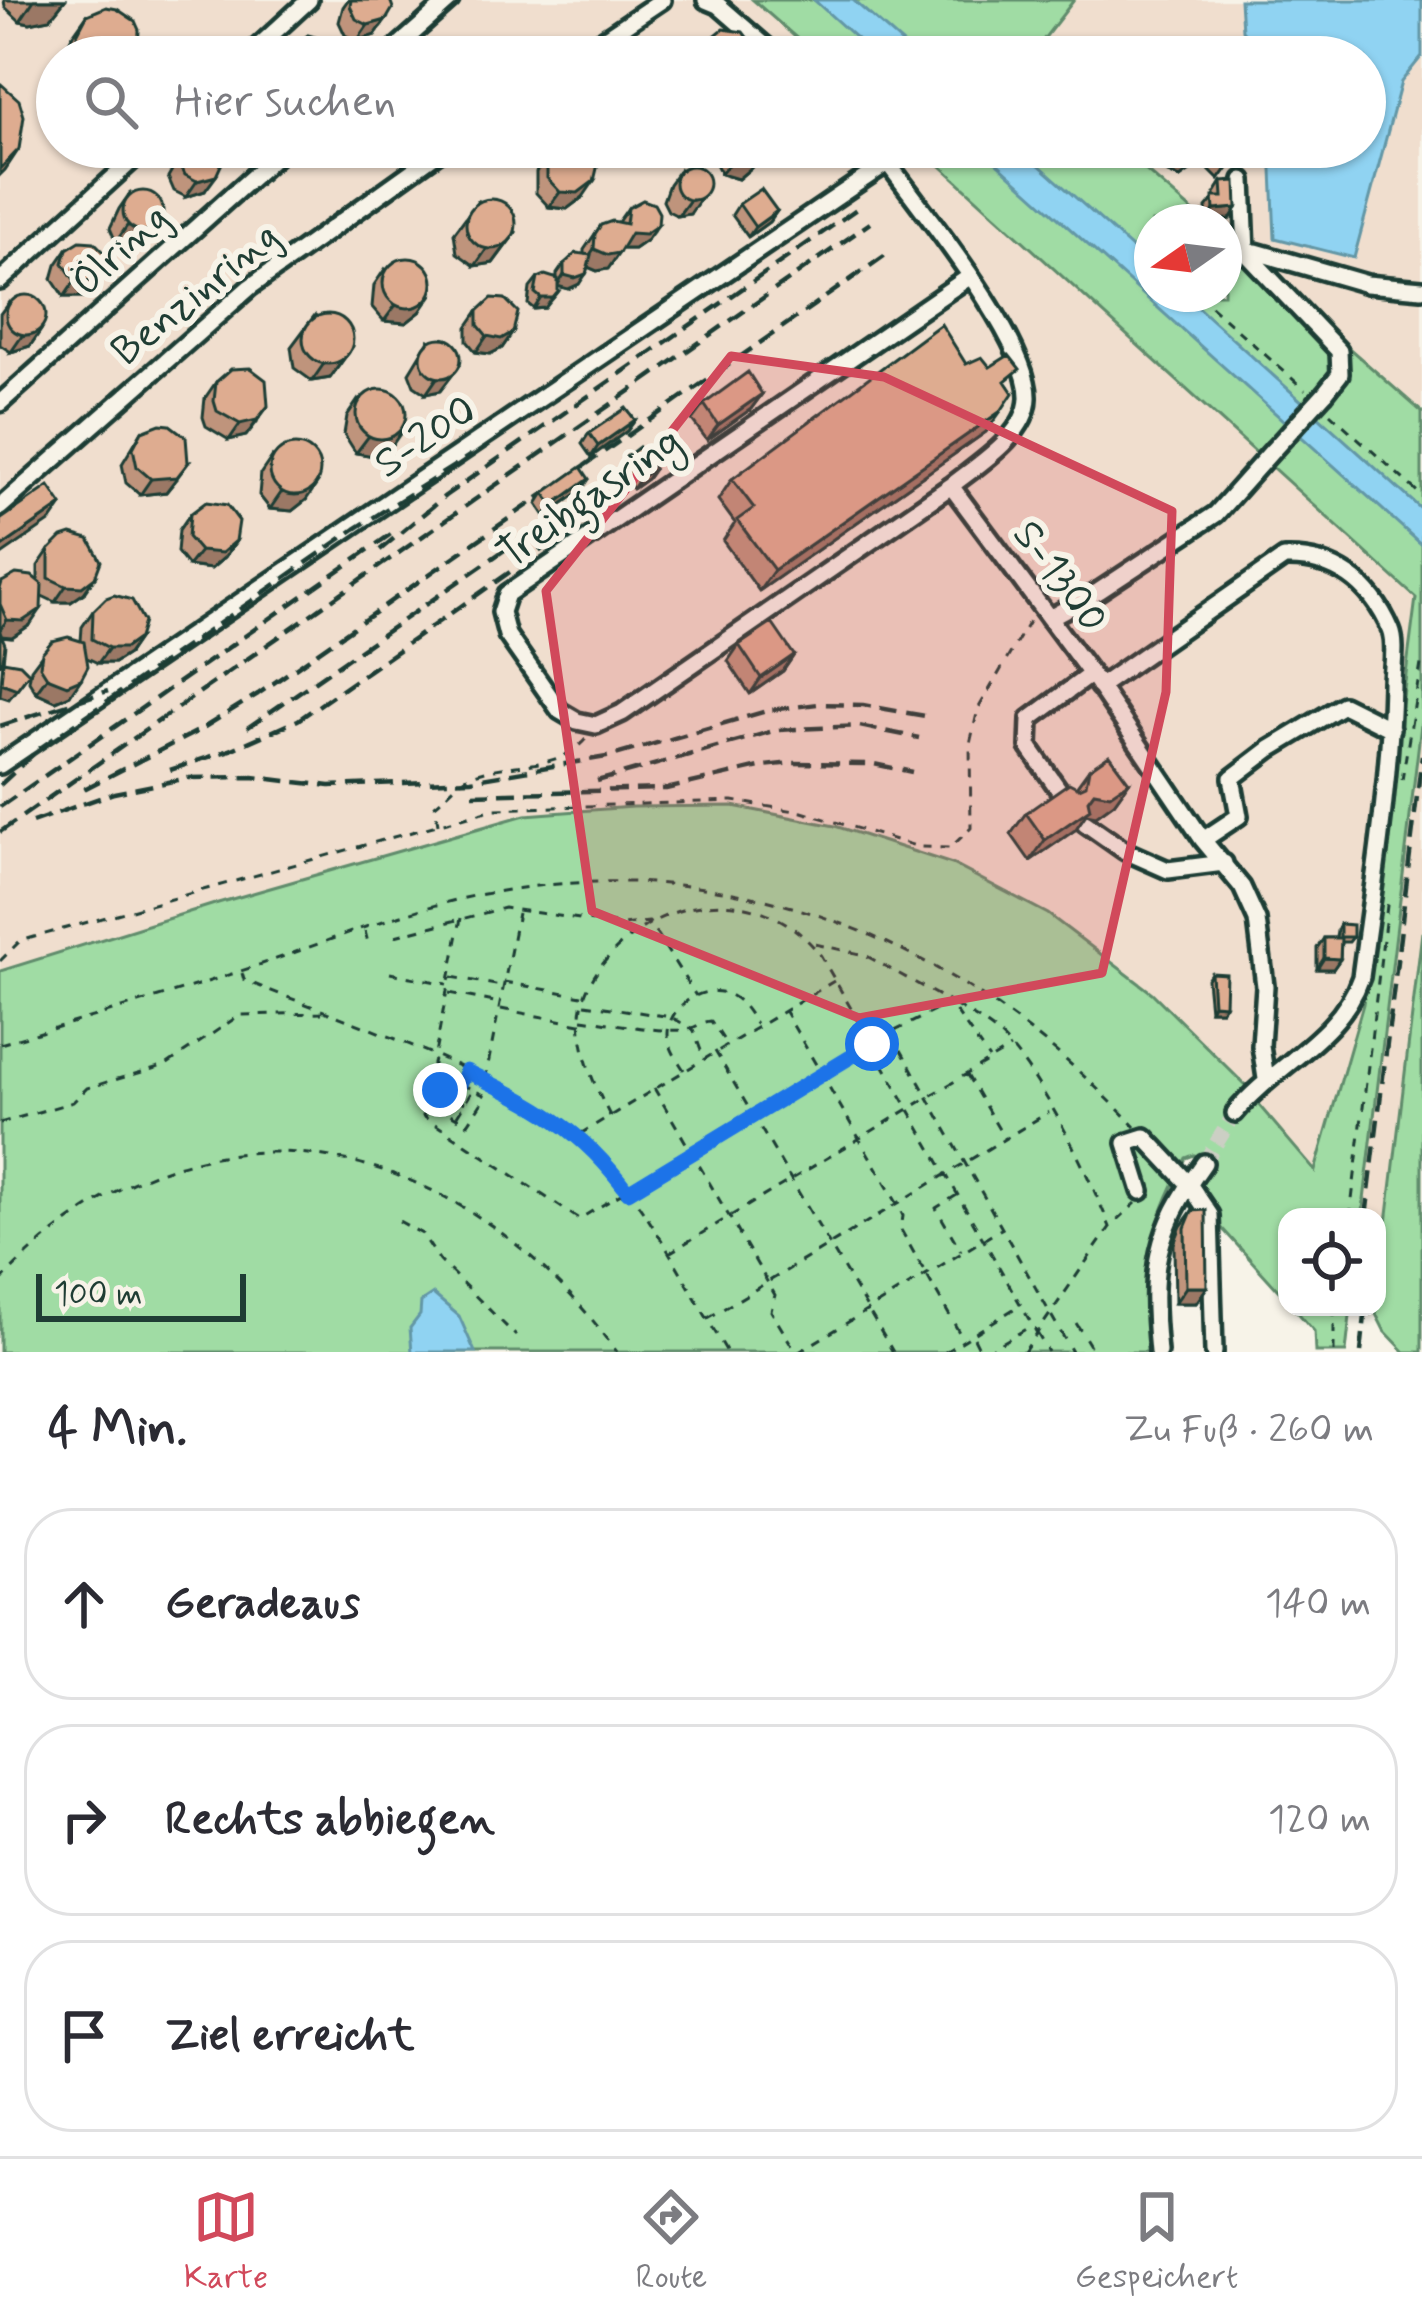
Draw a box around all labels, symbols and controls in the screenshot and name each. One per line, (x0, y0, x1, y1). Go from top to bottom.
search box (36, 36, 1386, 168)
icon: search (78, 69, 144, 135)
text: Hier suchen (174, 73, 396, 132)
street label: Ölring (60, 192, 182, 309)
north arrow (1134, 204, 1242, 312)
street label: Benzinring (101, 210, 292, 379)
street label: S-200 (364, 384, 488, 492)
street label: Treibgasring (487, 415, 695, 586)
street label: S-1300 (999, 510, 1119, 645)
route start (845, 1017, 899, 1071)
route end (413, 1063, 467, 1117)
map controls (1278, 1208, 1386, 1316)
button: locate (1278, 1208, 1386, 1316)
scale bar (36, 1268, 246, 1321)
text: 100 m (54, 1273, 143, 1317)
text: 4 Min. (48, 1397, 187, 1463)
text: Zu Fuß · 260 m (1124, 1405, 1374, 1456)
icon: ahead (51, 1571, 117, 1637)
text: Geradeaus (165, 1575, 360, 1634)
text: 140 m (1265, 1579, 1371, 1630)
icon: right (51, 1787, 117, 1853)
text: Rechts abbiegen (165, 1791, 495, 1850)
text: 120 m (1268, 1795, 1371, 1846)
icon: arrive (51, 2003, 117, 2069)
text: Ziel erreicht (165, 2007, 415, 2066)
tab: Karte (184, 2184, 268, 2300)
tab: Route (635, 2184, 707, 2300)
tab: Gespeichert (1075, 2184, 1238, 2300)

